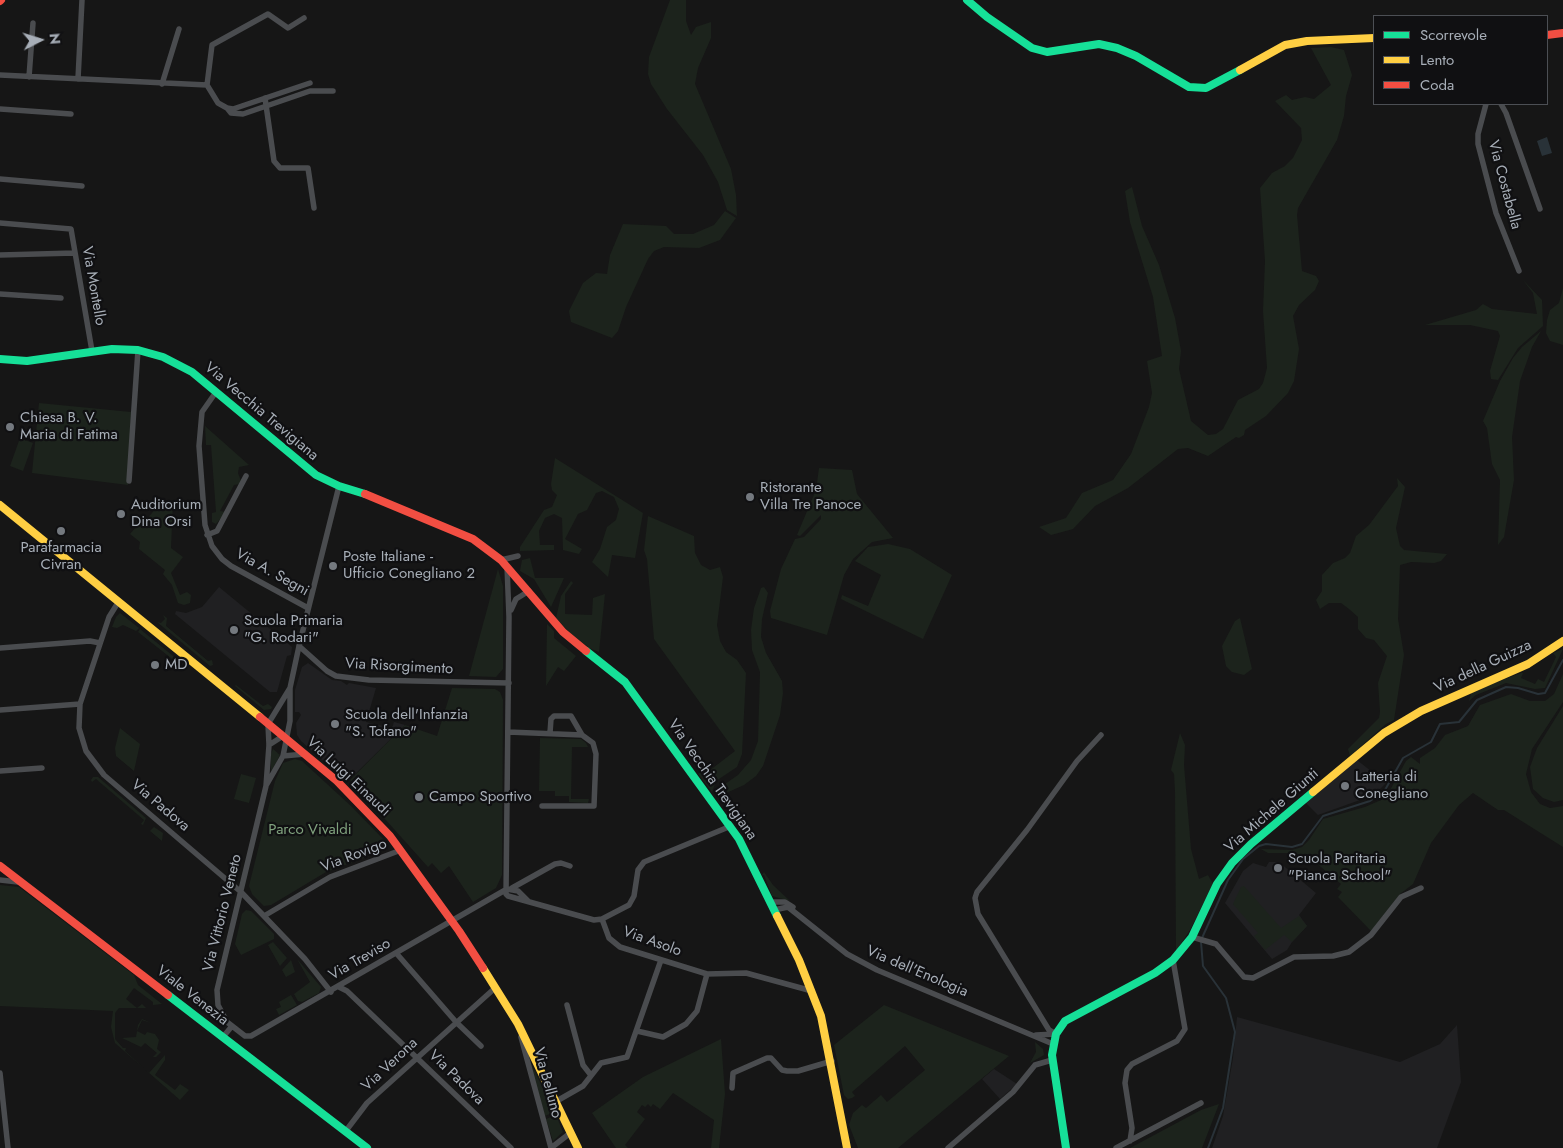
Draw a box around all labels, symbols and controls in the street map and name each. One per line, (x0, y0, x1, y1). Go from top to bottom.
north arrow (15, 15, 65, 65)
legend (1373, 15, 1548, 105)
text: Scorrevole (1420, 24, 1487, 46)
text: N (44, 32, 65, 45)
text: Lento (1420, 49, 1454, 71)
text: Coda (1420, 74, 1454, 96)
street label: Via Costabella (1484, 139, 1524, 231)
street label: Via Montello (77, 245, 109, 327)
street label: Via Vecchia Trevigiana (200, 359, 322, 465)
place label: Chiesa B. V. Maria di Fatima (20, 409, 118, 444)
marker: Chiesa B. V. Maria di Fatima (4, 421, 16, 433)
place label: Ristorante Villa Tre Panoce (760, 479, 861, 514)
marker: Ristorante Villa Tre Panoce (744, 491, 756, 503)
place label: Auditorium Dina Orsi (131, 496, 201, 531)
marker: Auditorium Dina Orsi (115, 508, 127, 520)
marker: Parafarmacia Civran (55, 525, 67, 537)
place label: Parafarmacia Civran (20, 539, 102, 574)
street label: Via A. Segni (232, 545, 312, 601)
place label: Poste Italiane - Ufficio Conegliano 2 (343, 548, 475, 583)
marker: Poste Italiane - Ufficio Conegliano 2 (327, 560, 339, 572)
place label: Scuola Primaria "G. Rodari" (244, 612, 343, 647)
marker: Scuola Primaria "G. Rodari" (228, 624, 240, 636)
street label: Via della Guizza (1431, 637, 1535, 697)
street label: Via Risorgimento (344, 655, 454, 679)
place label: MD (165, 656, 187, 674)
marker: MD (149, 659, 161, 671)
place label: Scuola dell'Infanzia "S. Tofano" (345, 706, 468, 741)
street label: Via Vecchia Trevigiana (664, 716, 760, 844)
marker: Scuola dell'Infanzia "S. Tofano" (329, 718, 341, 730)
street label: Via Luigi Einaudi (302, 734, 394, 820)
street label: Via Michele Giunti (1221, 765, 1323, 857)
place label: Latteria di Conegliano (1355, 768, 1428, 803)
street label: Via Padova (127, 776, 193, 836)
marker: Latteria di Conegliano (1339, 780, 1351, 792)
place label: Campo Sportivo (429, 788, 532, 806)
marker: Campo Sportivo (413, 791, 425, 803)
park label: Parco Vivaldi (268, 821, 352, 839)
street label: Via Rovigo (319, 835, 389, 877)
place label: Scuola Paritaria "Pianca School" (1288, 850, 1391, 885)
street label: Via Vittorio Veneto (200, 852, 246, 974)
marker: Scuola Paritaria "Pianca School" (1272, 862, 1284, 874)
street label: Via Asolo (620, 923, 684, 961)
street label: Via Treviso (326, 935, 394, 985)
street label: Via dell'Enologia (864, 943, 970, 1001)
street label: Viale Venezia (152, 962, 232, 1030)
street label: Via Verona (358, 1035, 422, 1095)
street label: Via Belluno (529, 1046, 565, 1120)
street label: Via Padova (424, 1047, 488, 1109)

